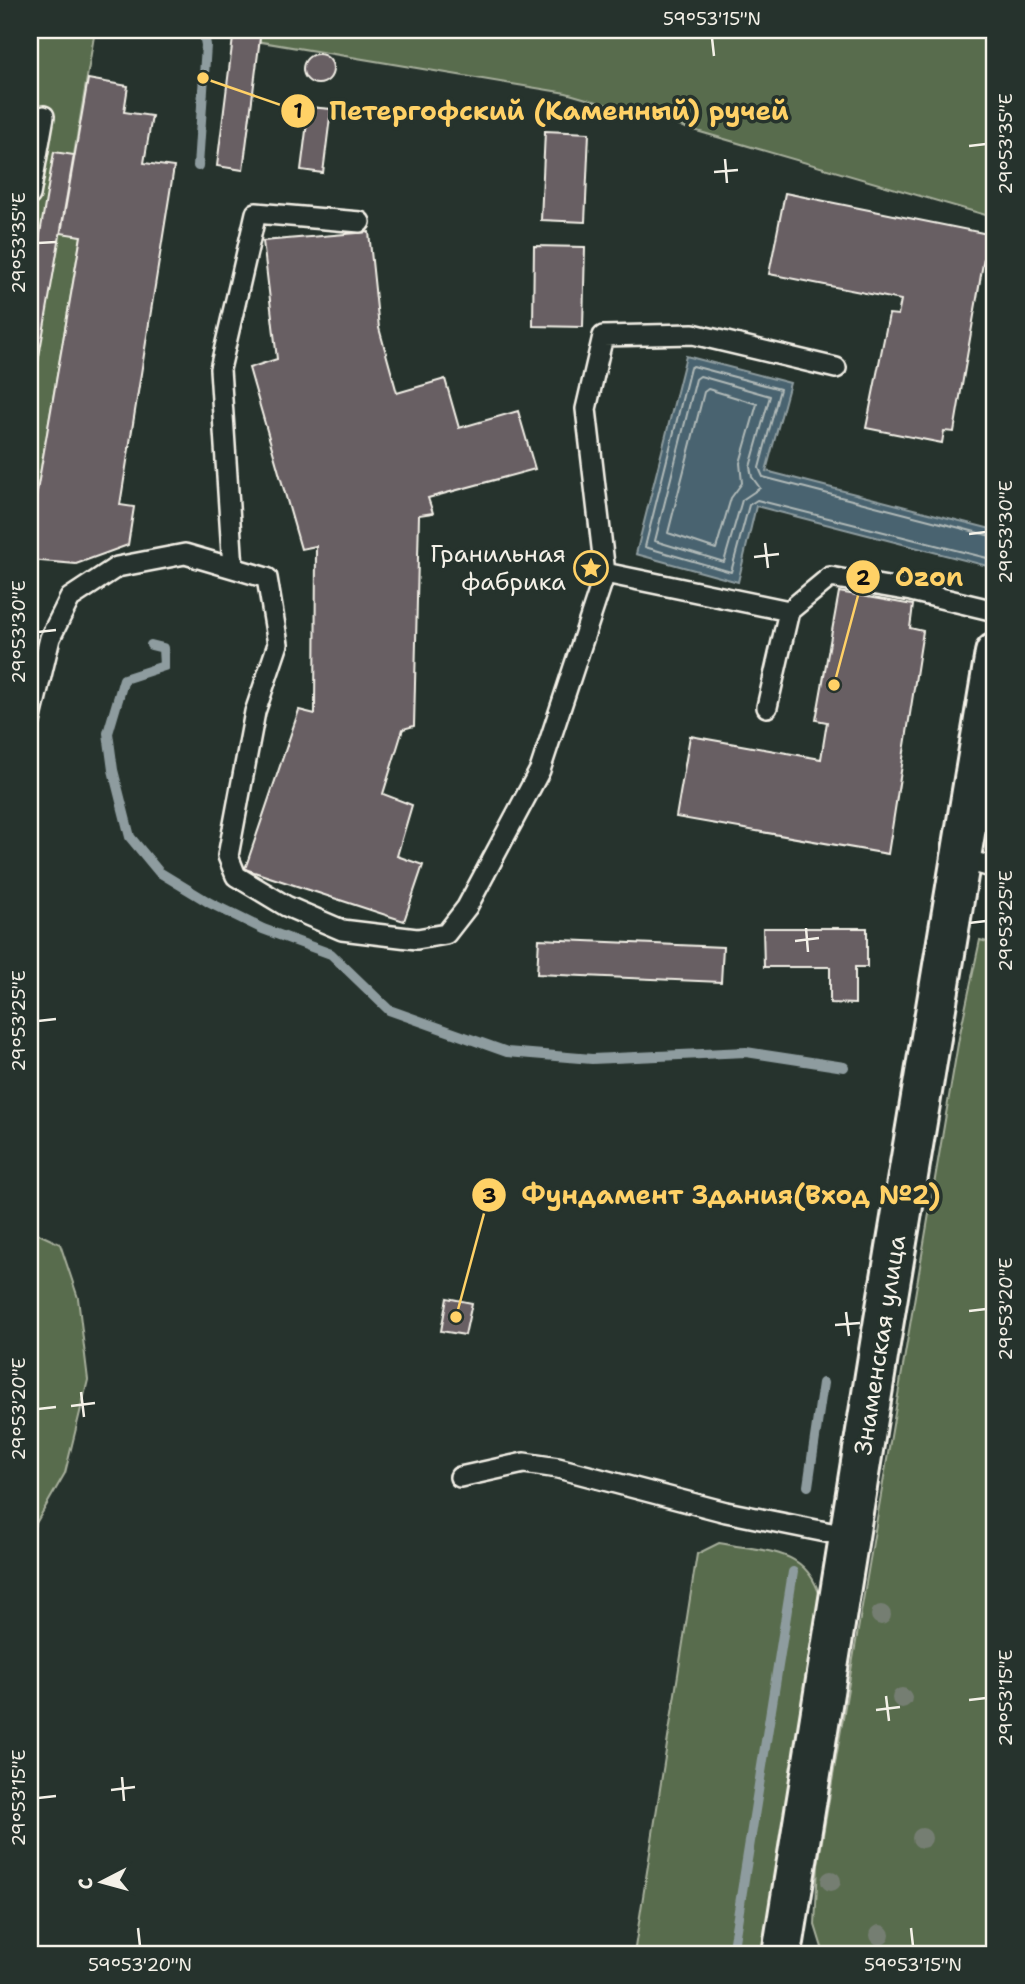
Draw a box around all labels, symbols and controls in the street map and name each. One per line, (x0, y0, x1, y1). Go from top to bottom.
text: 59°53'15"N (663, 7, 761, 31)
callout: Петергофский (Каменный) ручей (280, 87, 803, 134)
text: Петергофский (Каменный) ручей (329, 93, 789, 128)
text: 29°53'35"E (994, 93, 1018, 195)
text: 1 (293, 97, 303, 125)
text: 29°53'35"E (7, 192, 31, 294)
text: 29°53'30"E (994, 480, 1018, 584)
place label: Гранильная фабрика (430, 538, 566, 598)
place icon: Гранильная фабрика (572, 549, 610, 587)
callout: Ozon (846, 554, 977, 601)
text: Ozon (895, 559, 963, 594)
text: 2 (856, 564, 871, 592)
text: 29°53'30"E (7, 580, 31, 684)
text: 29°53'25"E (994, 870, 1018, 972)
text: 29°53'25"E (7, 970, 31, 1072)
callout: Фундамент Здания(Вход №2) (472, 1172, 956, 1219)
text: Фундамент Здания(Вход №2) (522, 1177, 940, 1212)
text: 3 (482, 1182, 496, 1210)
street label: Знаменская улица (847, 1233, 913, 1457)
text: 29°53'20"E (994, 1257, 1018, 1361)
text: 29°53'20"E (7, 1357, 31, 1461)
text: 29°53'15"E (994, 1649, 1018, 1747)
text: 29°53'15"E (7, 1749, 31, 1847)
north arrow (66, 1848, 136, 1918)
text: С (73, 1877, 99, 1891)
text: 59°53'20"N (88, 1953, 192, 1977)
text: 59°53'15"N (864, 1953, 962, 1977)

